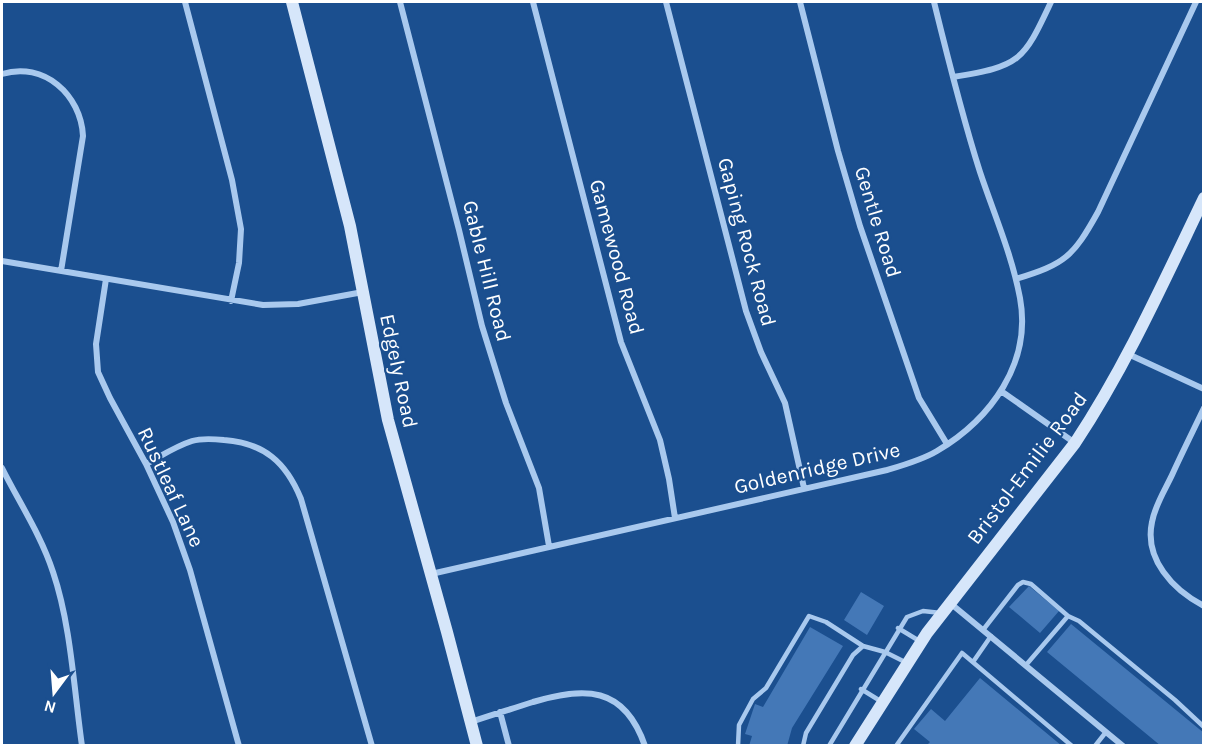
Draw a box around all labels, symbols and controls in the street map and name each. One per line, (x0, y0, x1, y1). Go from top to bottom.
street label: Gaping Rock Road (713, 155, 781, 329)
street label: Gentle Road (850, 164, 906, 280)
street label: Gamewood Road (585, 177, 649, 337)
street label: Gable Hill Road (458, 198, 516, 344)
street label: Edgely Road (375, 312, 423, 430)
street label: Bristol-Emilie Road (962, 387, 1092, 549)
street label: Rustleaf Lane (133, 423, 209, 551)
street label: Goldenridge Drive (732, 437, 902, 499)
north arrow (24, 663, 84, 723)
text: N (42, 696, 58, 718)

